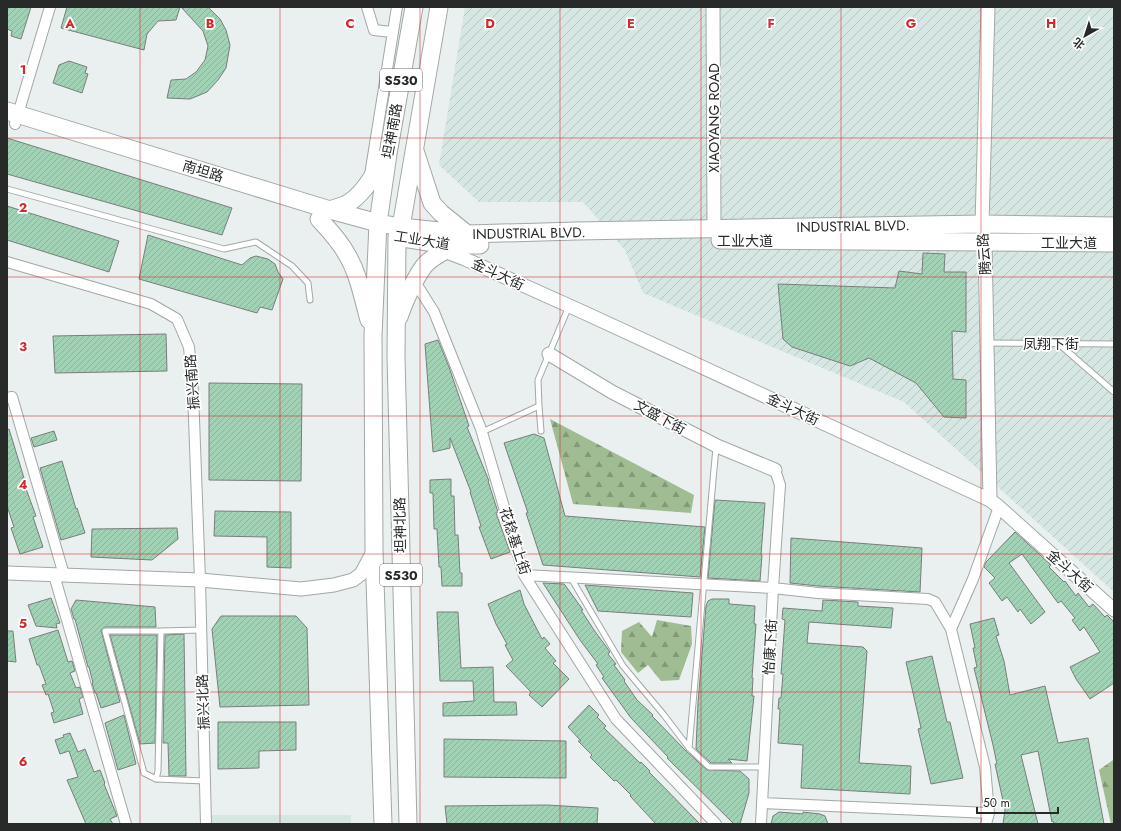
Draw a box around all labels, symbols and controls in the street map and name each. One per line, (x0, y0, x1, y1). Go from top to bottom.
text: A (64, 14, 75, 33)
text: B (206, 14, 215, 33)
text: C (345, 14, 355, 33)
text: D (485, 14, 495, 33)
text: E (627, 14, 635, 33)
text: F (767, 14, 775, 33)
text: G (906, 14, 917, 33)
text: H (1046, 14, 1056, 33)
north arrow (1065, 16, 1105, 56)
text: 北 (1069, 34, 1088, 53)
text: 1 (20, 60, 26, 79)
street label: XIAOYANG ROAD (704, 63, 724, 173)
road number: S530 (380, 69, 422, 91)
street label: 坦神南路 (377, 102, 407, 160)
street label: 南坦路 (180, 155, 226, 187)
text: 2 (19, 198, 27, 217)
street label: INDUSTRIAL BLVD. (796, 215, 910, 237)
street label: INDUSTRIAL BLVD. (472, 222, 586, 244)
street label: 工业大道 (393, 226, 451, 254)
street label: 工业大道 (717, 231, 773, 251)
street label: 腾云路 (973, 232, 995, 276)
street label: 工业大道 (1041, 233, 1097, 253)
street label: 金斗大街 (468, 253, 528, 295)
street label: 凤翔下街 (1023, 334, 1079, 354)
text: 3 (19, 337, 27, 356)
street label: 振兴南路 (180, 353, 204, 411)
street label: 金斗大街 (763, 388, 823, 430)
street label: 文盛下街 (631, 395, 689, 439)
text: 4 (18, 475, 28, 494)
street label: 坦神北路 (390, 497, 410, 553)
street label: 花稔基上街 (495, 505, 535, 577)
street label: 金斗大街 (1043, 545, 1097, 597)
road number: S530 (380, 564, 422, 586)
text: 5 (19, 614, 27, 633)
street label: 怡康下街 (759, 619, 781, 675)
street label: 振兴北路 (192, 674, 214, 730)
text: 6 (19, 752, 28, 771)
scale bar (977, 789, 1058, 815)
text: 50 m (983, 794, 1010, 812)

